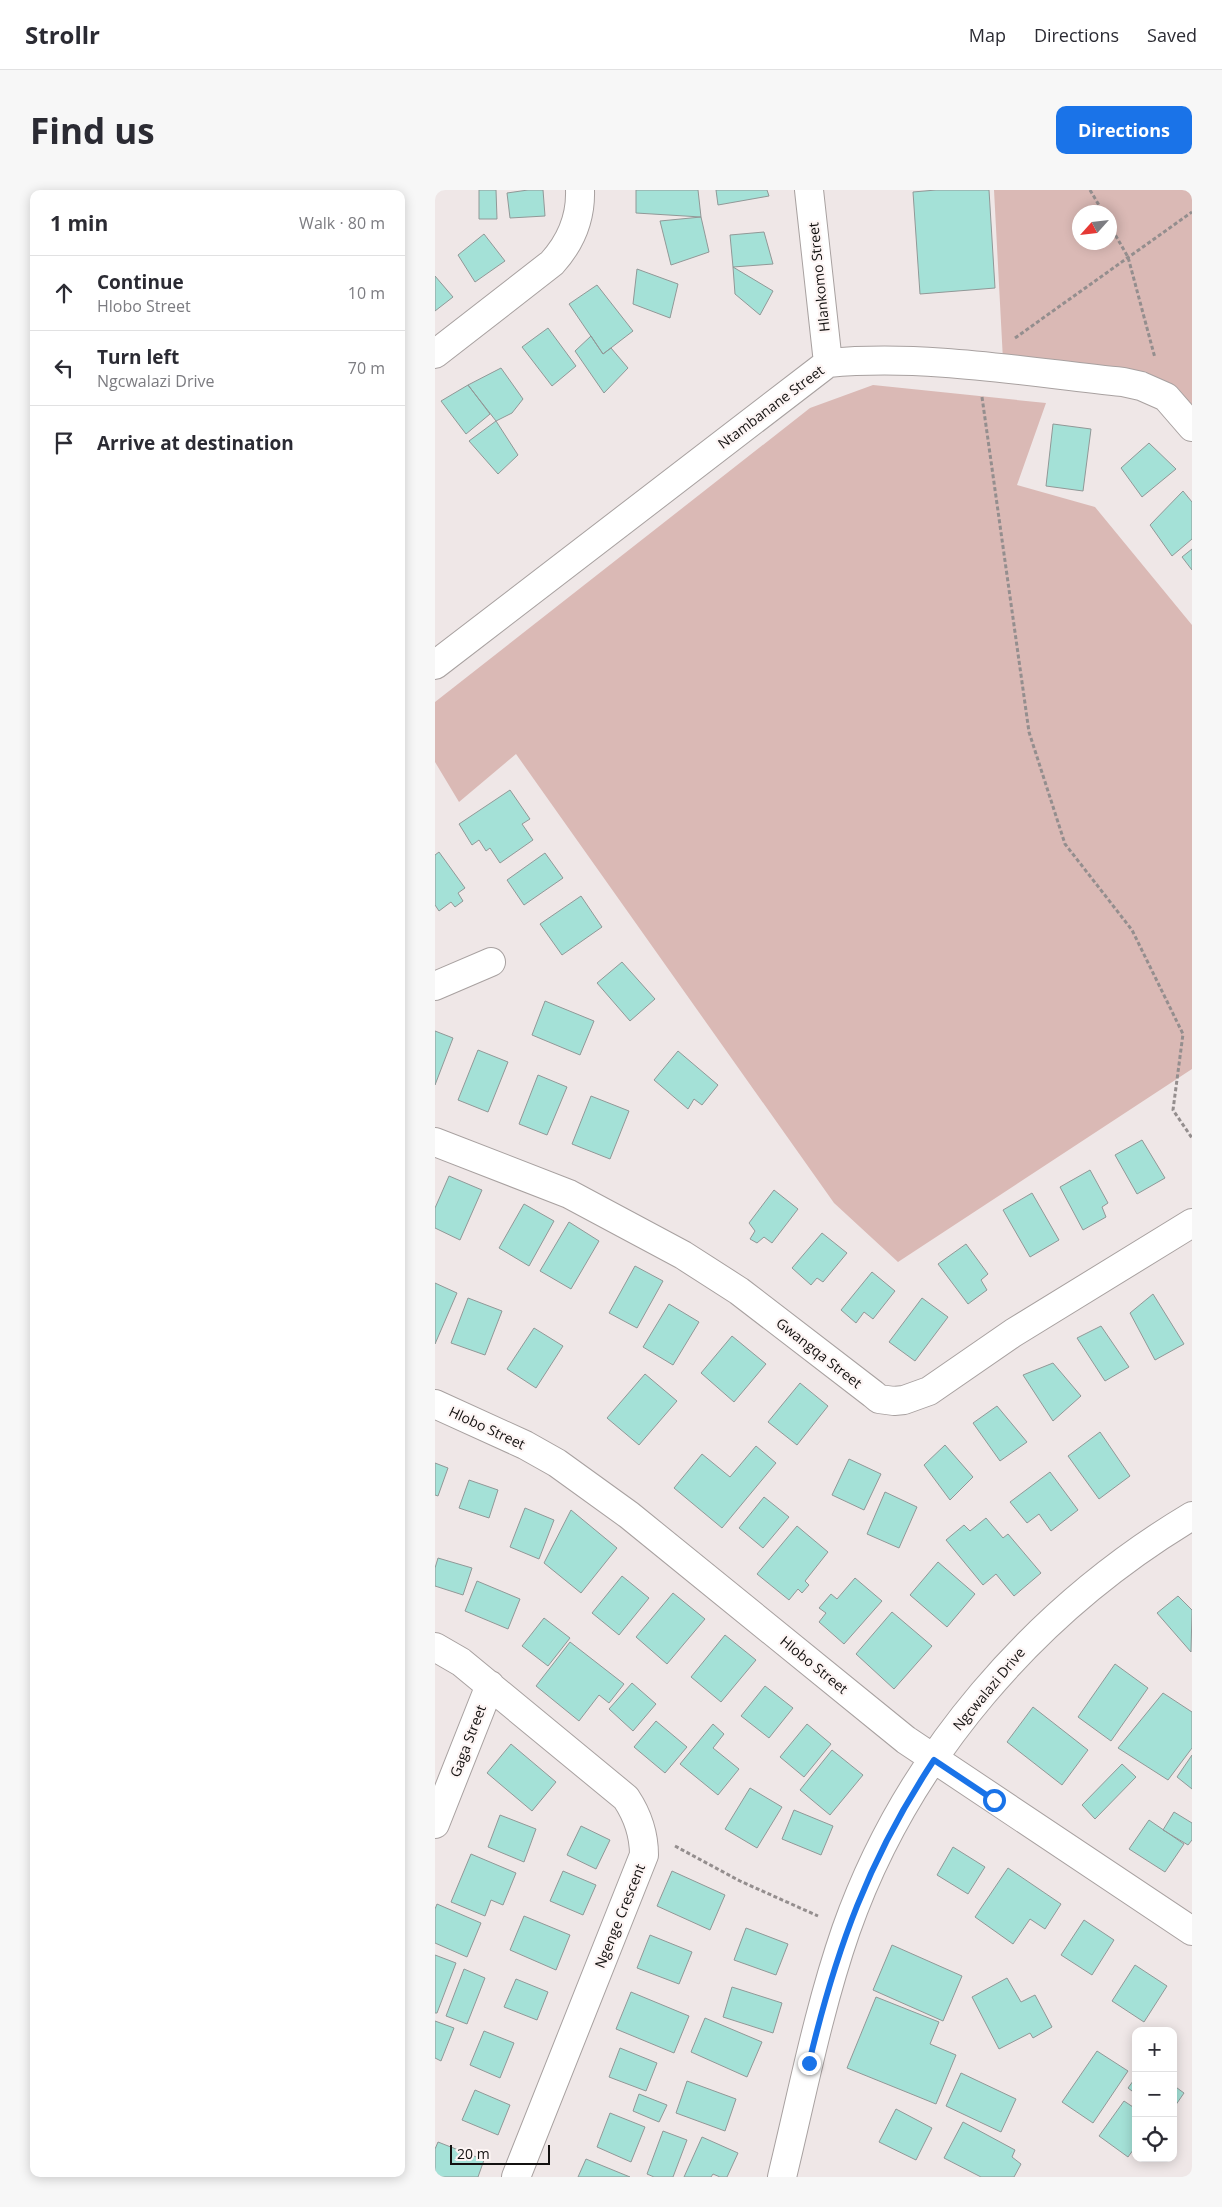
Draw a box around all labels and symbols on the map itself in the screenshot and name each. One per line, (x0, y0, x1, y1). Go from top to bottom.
north arrow (1072, 205, 1117, 250)
street label: Hlankomo Street (803, 221, 834, 333)
street label: Ntambanane Street (714, 360, 828, 453)
street label: Gwangqa Street (772, 1313, 866, 1392)
street label: Hlobo Street (446, 1402, 528, 1453)
street label: Hlobo Street (776, 1631, 852, 1698)
street label: Ngcwalazi Drive (948, 1643, 1029, 1734)
street label: Gaga Street (445, 1702, 490, 1780)
route start (983, 1789, 1006, 1812)
street label: Ngenge Crescent (590, 1861, 649, 1971)
route end (798, 2052, 821, 2075)
scale bar (450, 2142, 550, 2165)

